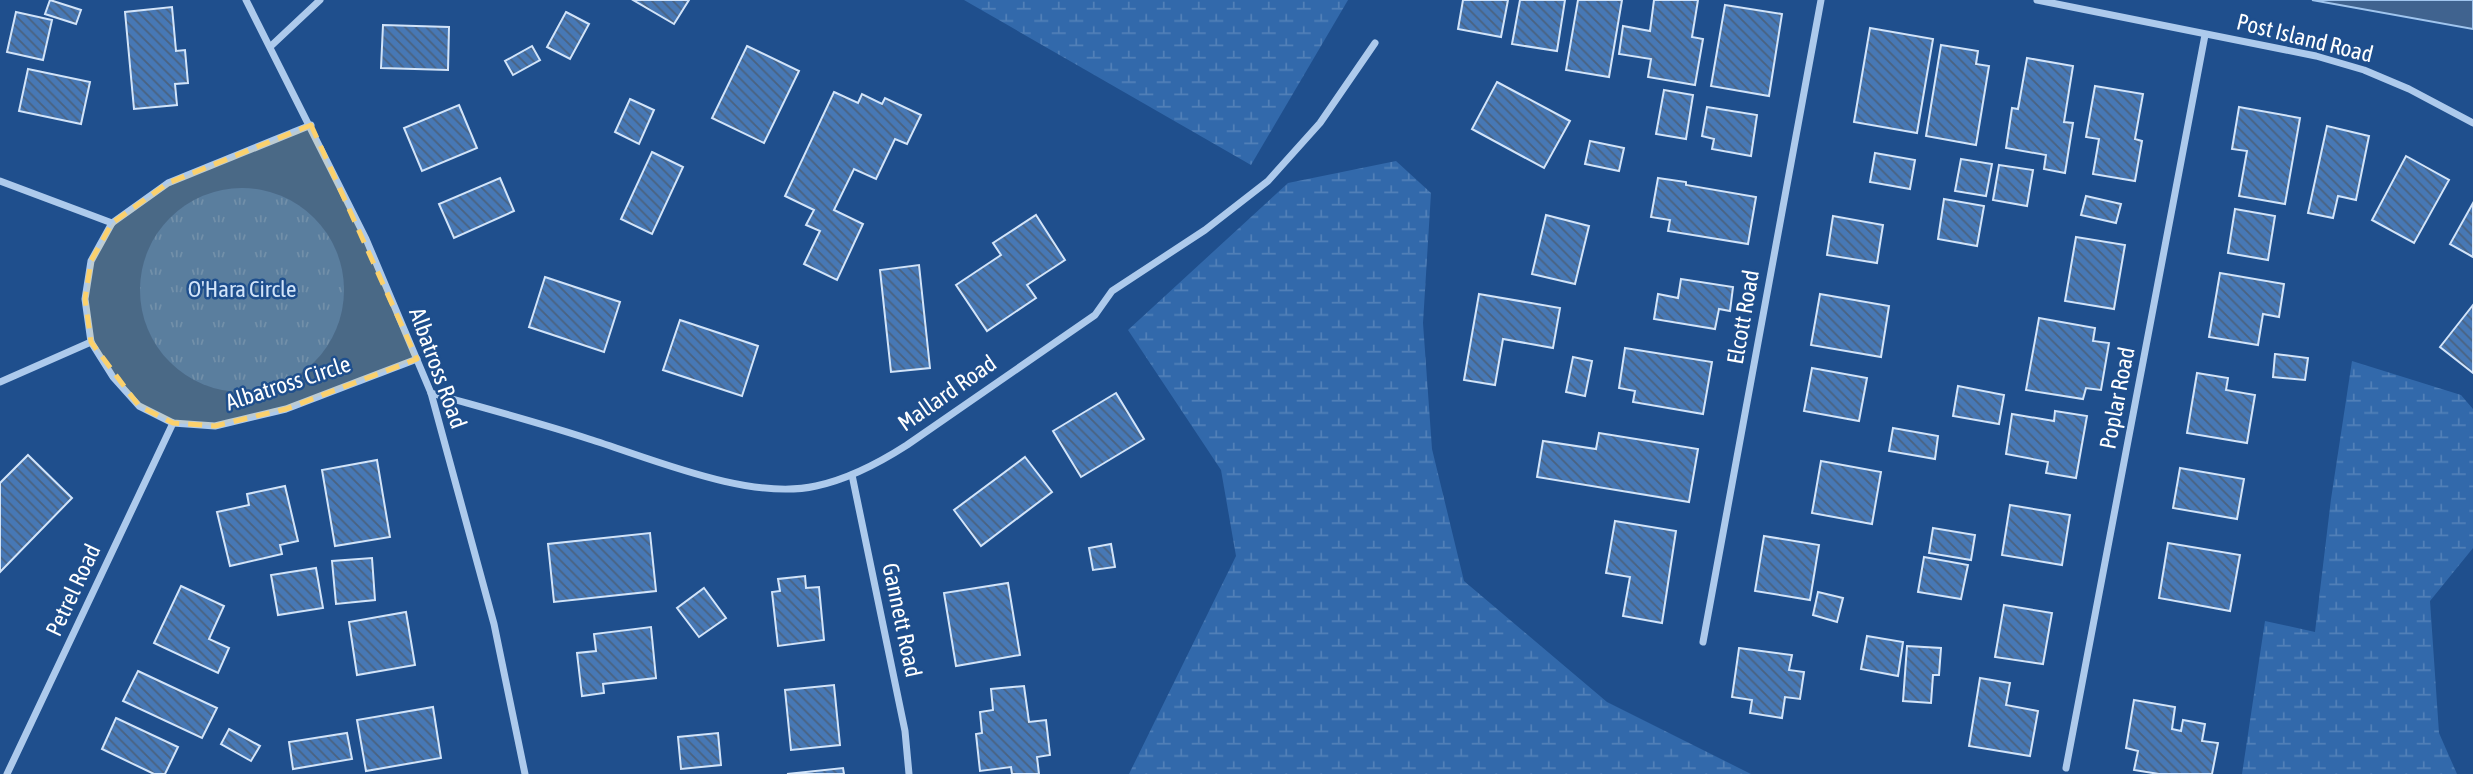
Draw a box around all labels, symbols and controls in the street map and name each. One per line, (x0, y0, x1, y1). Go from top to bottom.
street label: Post Island Road (2234, 8, 2376, 68)
street label: Elcott Road (1722, 268, 1764, 366)
park label: O'Hara Circle (188, 276, 296, 302)
street label: Albatross Road (404, 304, 472, 432)
street label: Poplar Road (2094, 345, 2140, 451)
street label: Mallard Road (893, 350, 1001, 436)
street label: Albatross Circle (222, 351, 354, 415)
street label: Petrel Road (40, 540, 106, 640)
street label: Gannett Road (877, 561, 927, 679)

